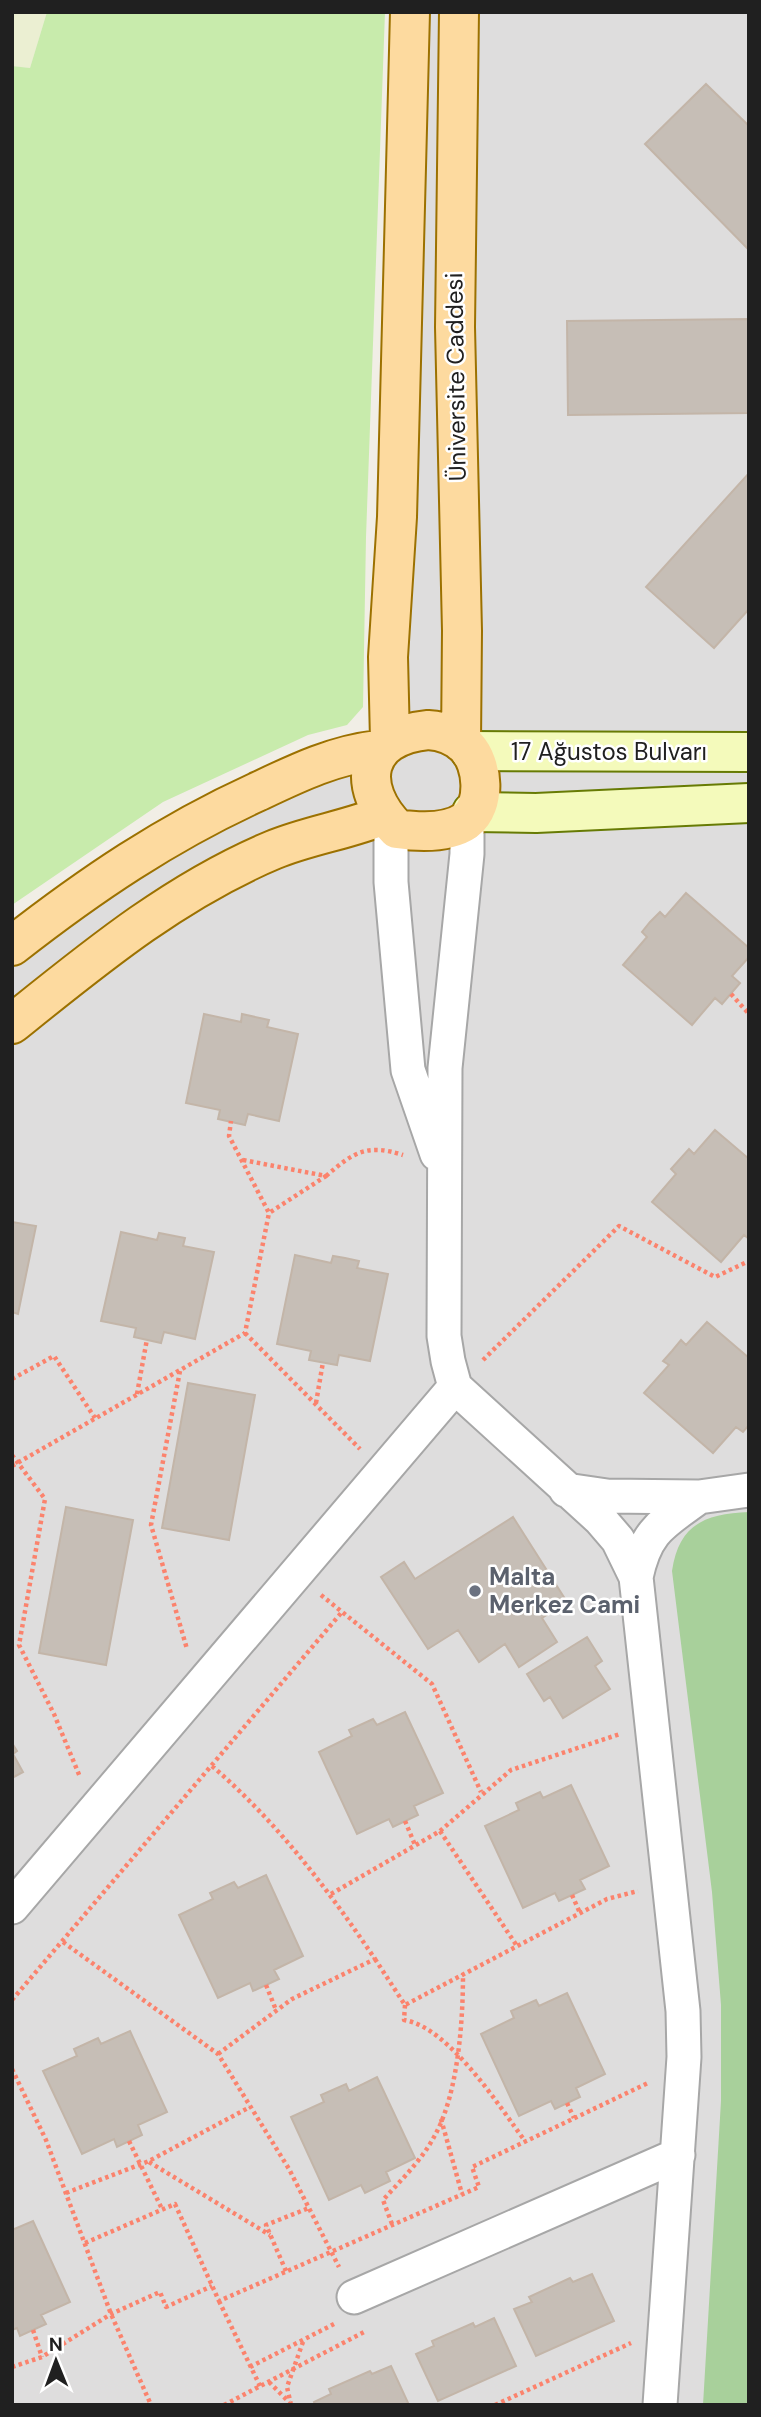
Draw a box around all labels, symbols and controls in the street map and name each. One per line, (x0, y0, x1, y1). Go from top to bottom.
street label: Üniversite Caddesi (438, 272, 473, 482)
street label: 17 Ağustos Bulvarı (511, 736, 707, 767)
place label: Malta Merkez Cami (489, 1561, 640, 1620)
marker: Malta Merkez Cami (467, 1583, 483, 1599)
north arrow (21, 2326, 91, 2396)
text: N (49, 2332, 63, 2357)

